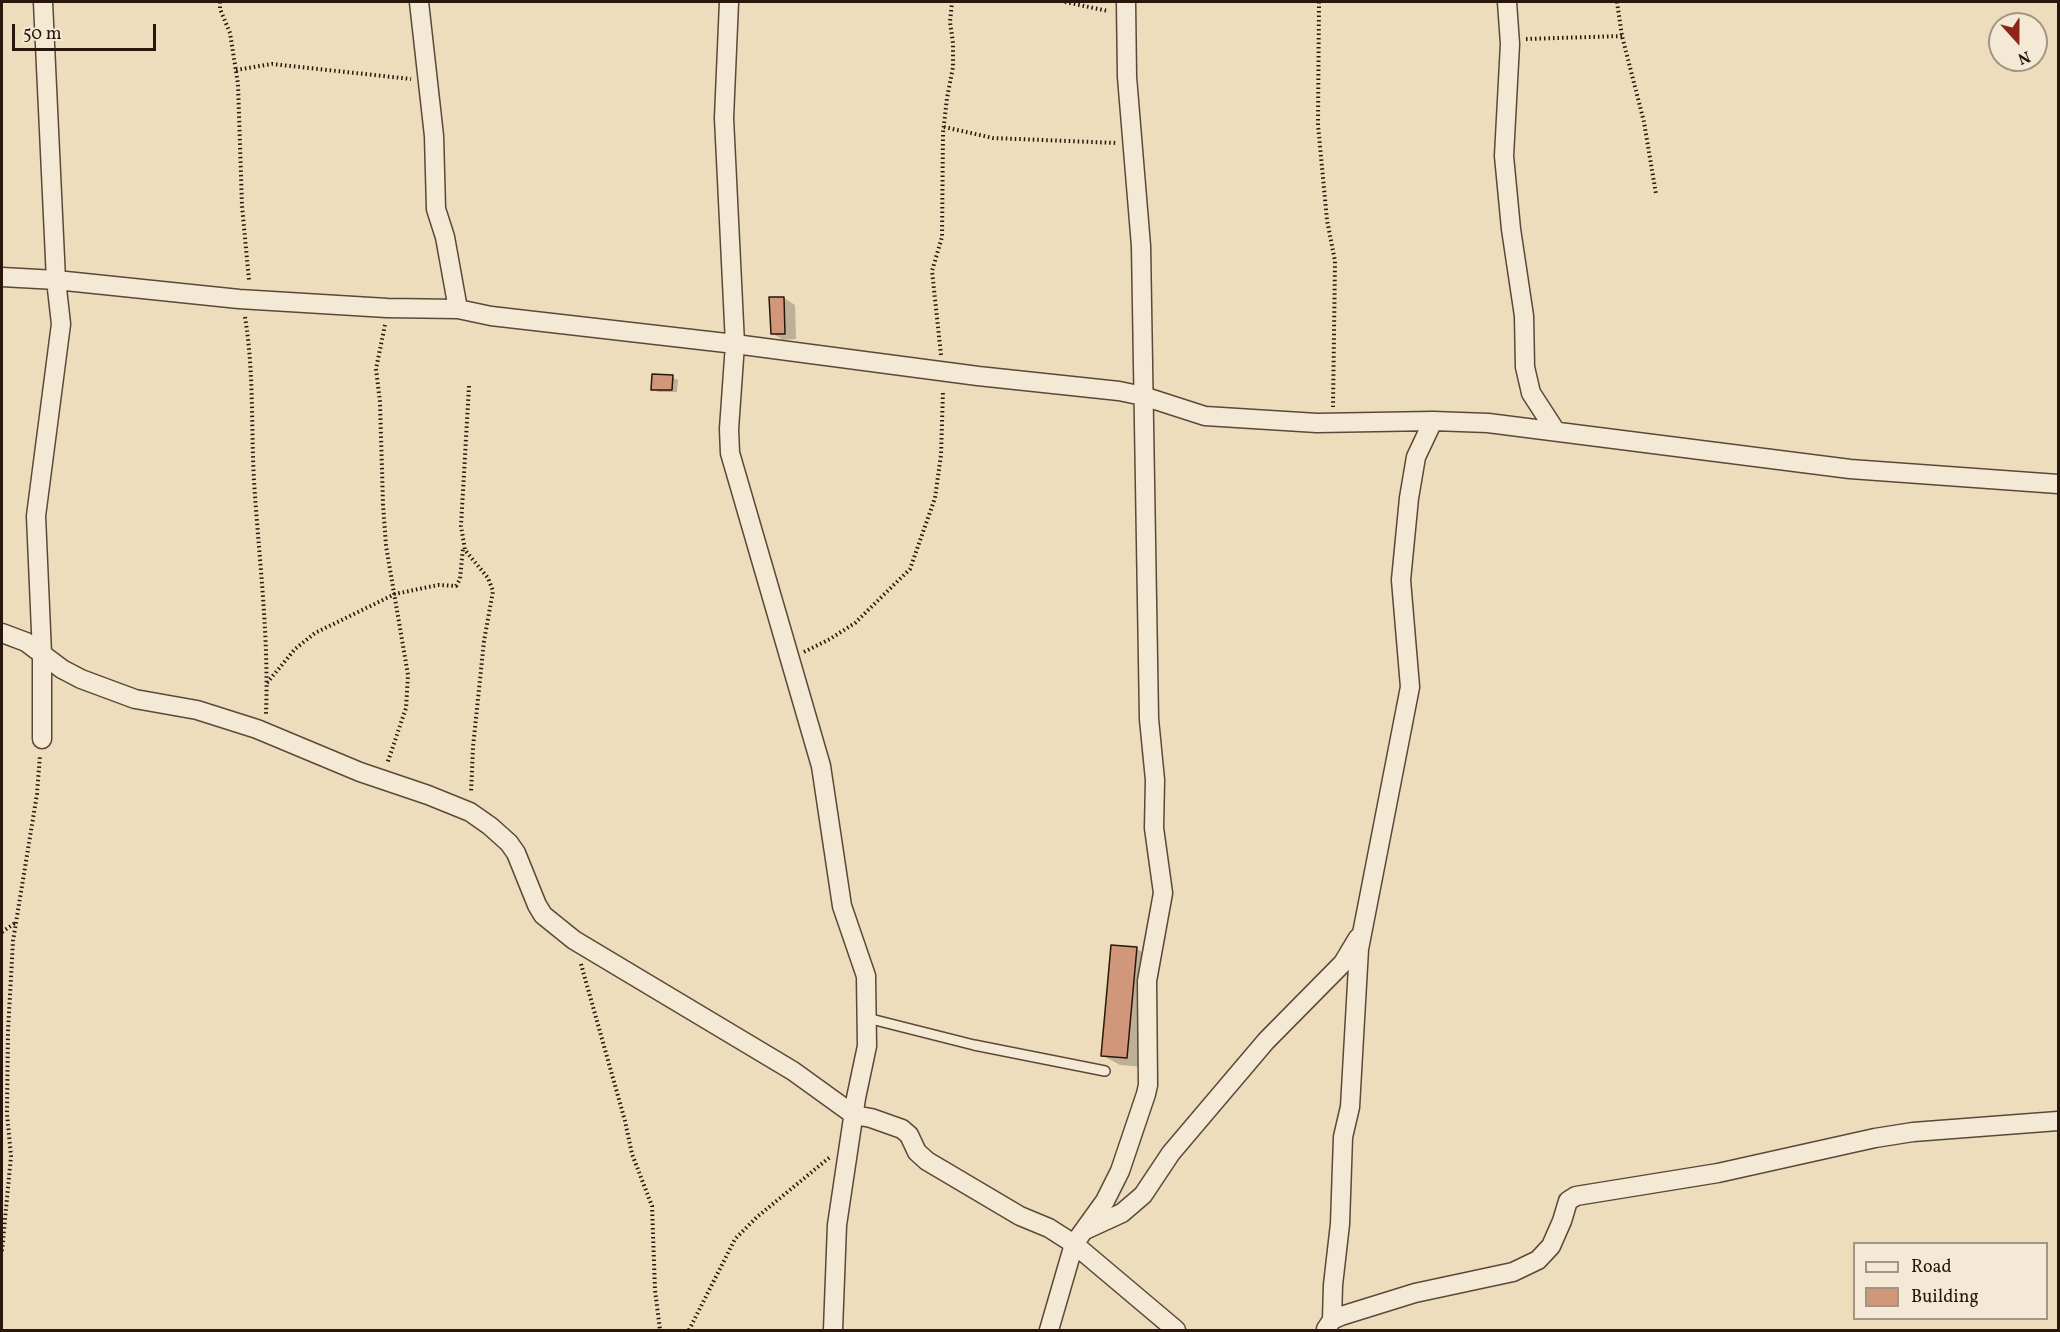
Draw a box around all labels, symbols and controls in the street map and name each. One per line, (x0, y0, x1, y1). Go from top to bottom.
scale bar (15, 12, 159, 50)
north arrow (1988, 12, 2048, 72)
text: 50 m (23, 22, 62, 47)
text: N (2014, 45, 2033, 69)
legend (1853, 1242, 2048, 1320)
text: Road (1911, 1255, 1952, 1280)
text: Building (1911, 1285, 1979, 1310)

